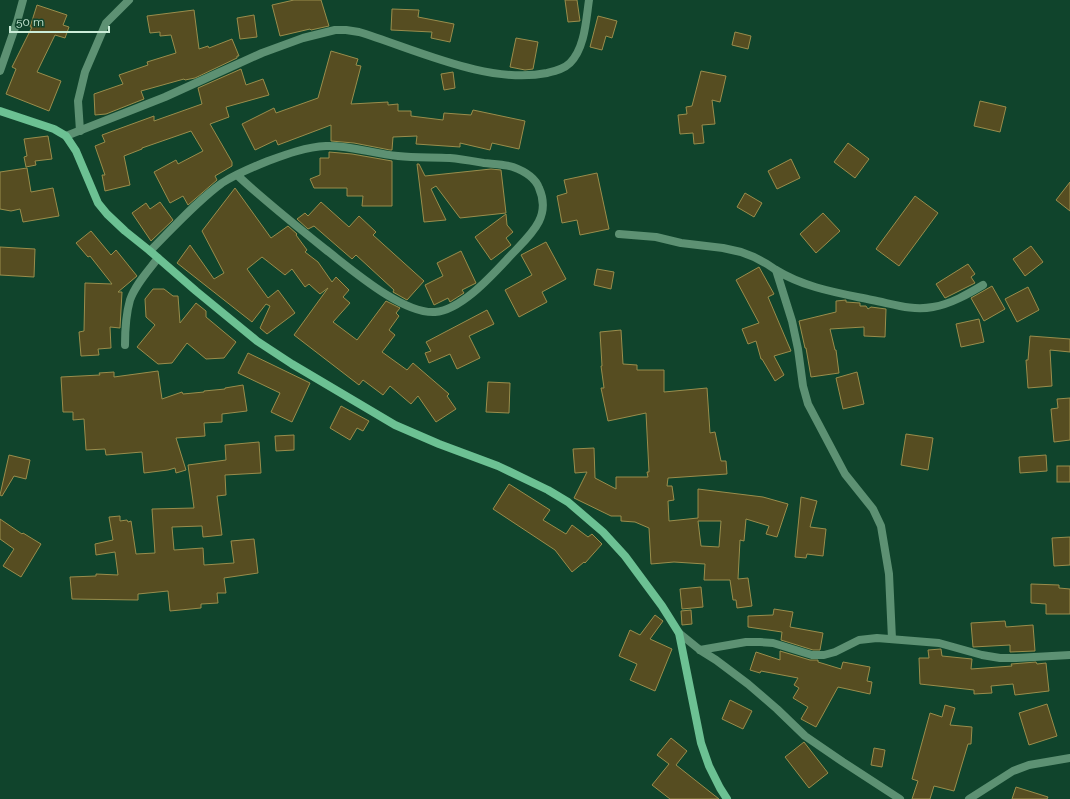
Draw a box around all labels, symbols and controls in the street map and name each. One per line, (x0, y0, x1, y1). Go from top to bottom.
scale bar (10, 8, 109, 34)
text: 50 m (16, 15, 44, 29)

